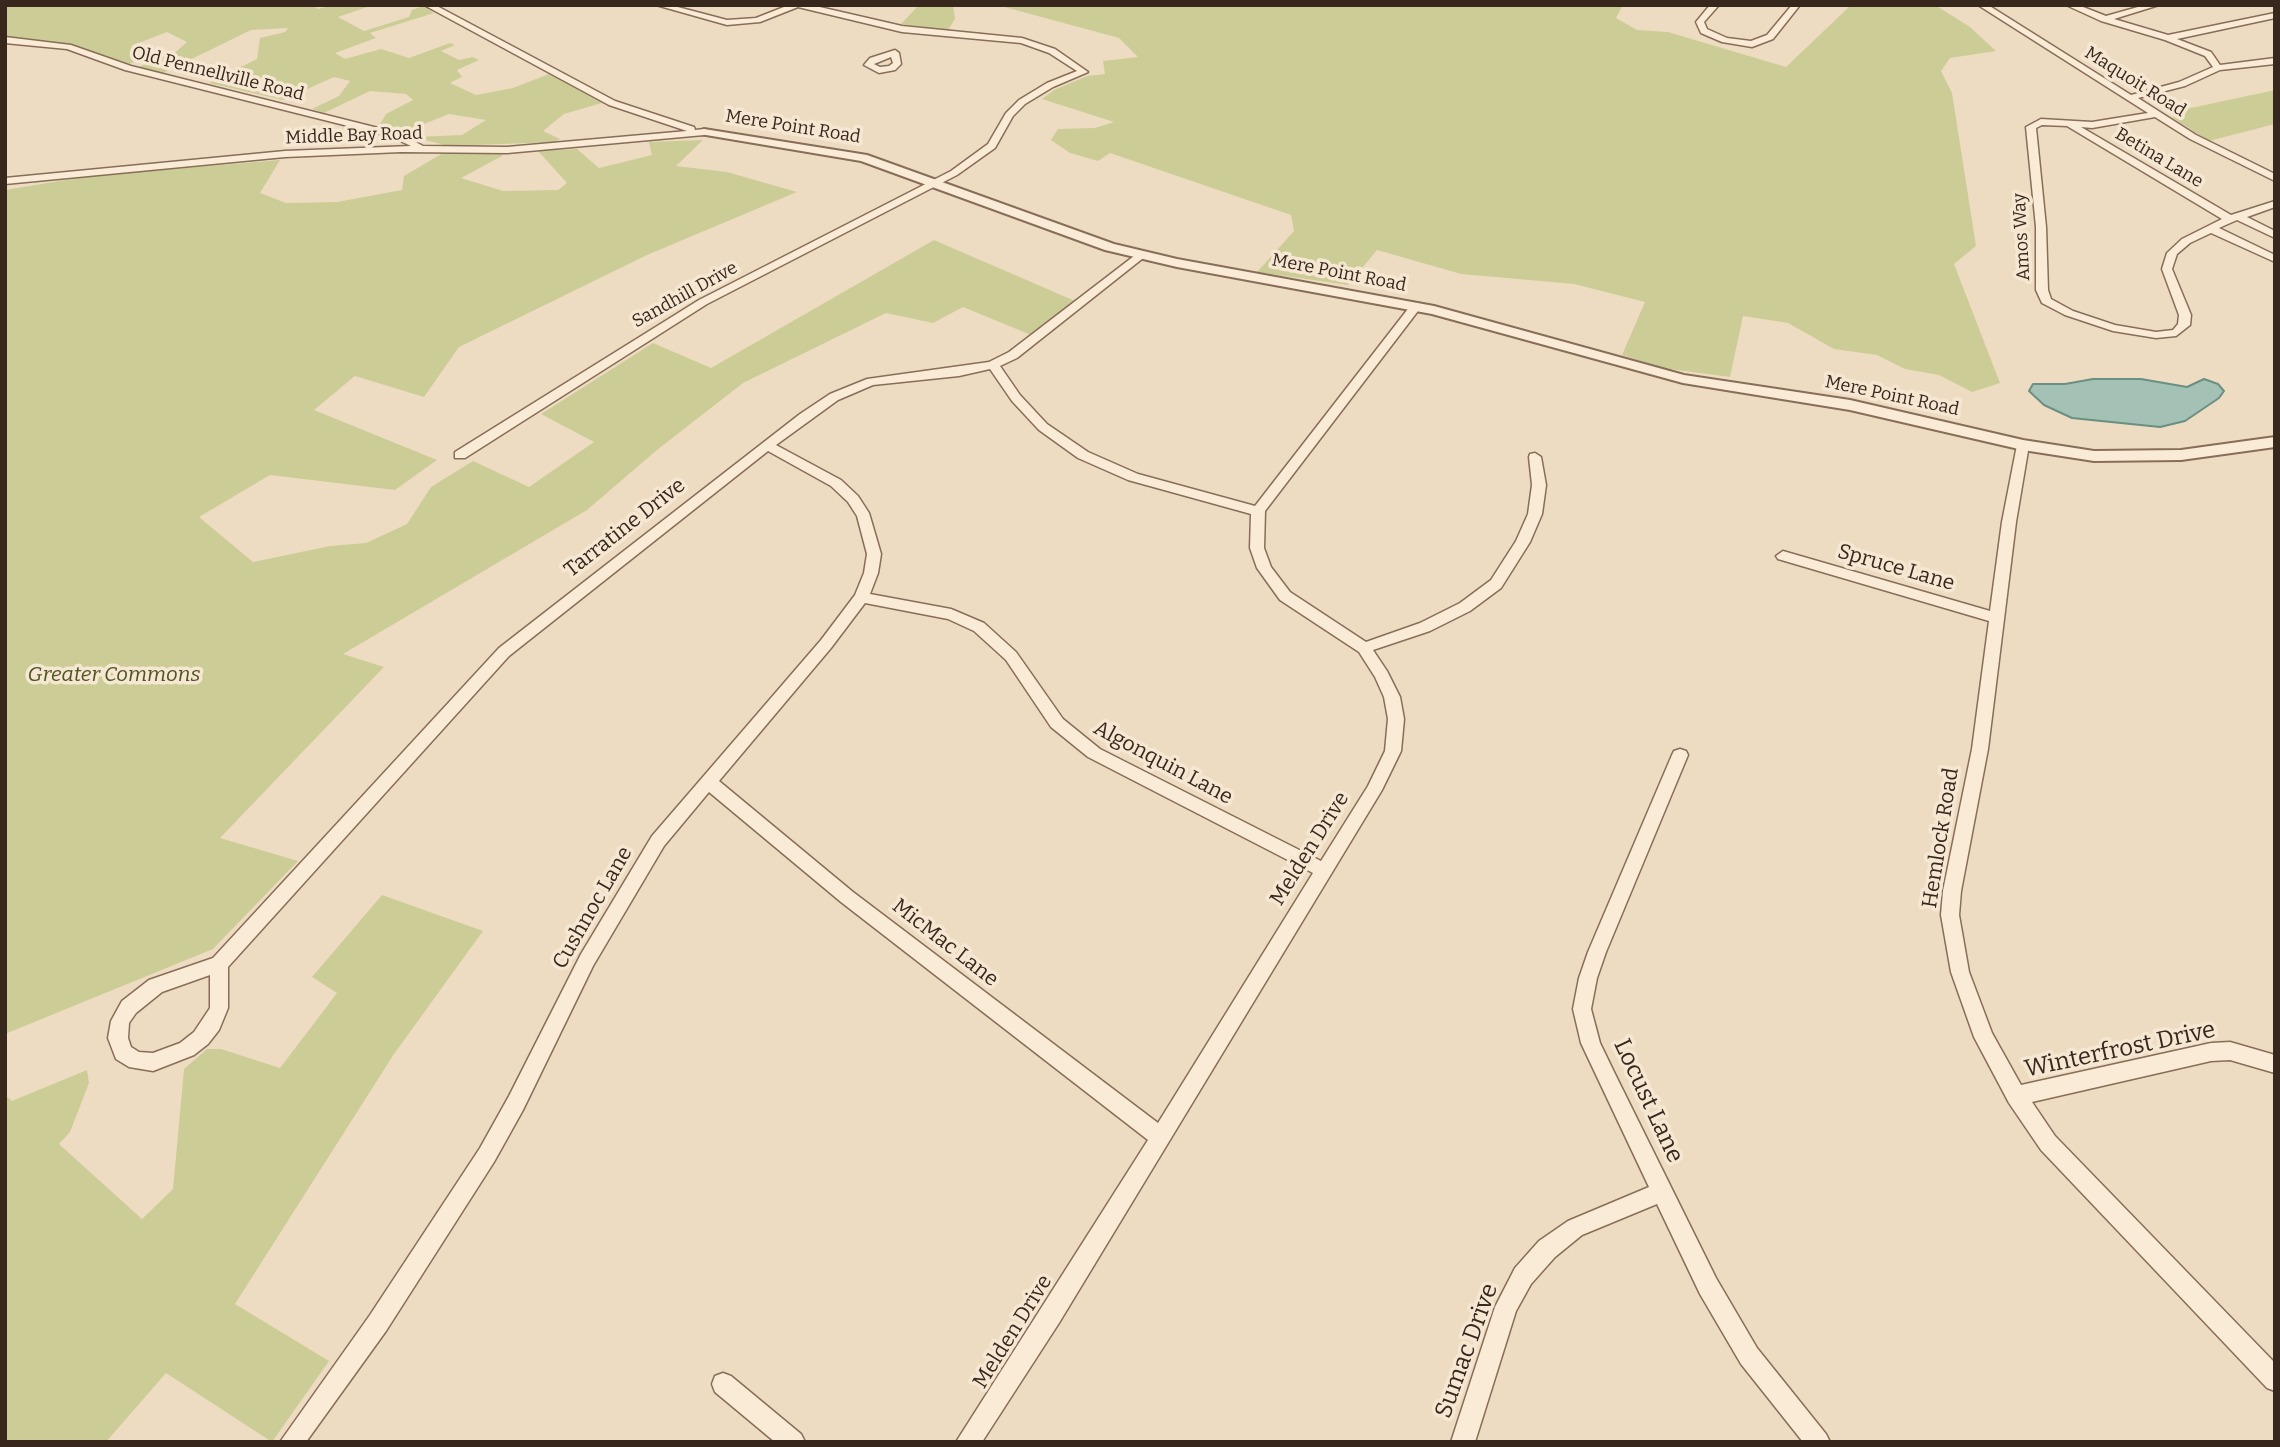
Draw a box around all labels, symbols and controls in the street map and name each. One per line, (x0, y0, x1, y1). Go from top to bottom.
street label: Old Pennellville Road (130, 42, 306, 106)
street label: Maquoit Road (2080, 42, 2190, 122)
street label: Mere Point Road (724, 106, 862, 148)
street label: Middle Bay Road (285, 123, 423, 149)
street label: Betina Lane (2111, 123, 2207, 193)
street label: Amos Way (2009, 193, 2035, 281)
street label: Mere Point Road (1270, 249, 1408, 297)
street label: Sandhill Drive (629, 257, 741, 333)
street label: Mere Point Road (1823, 371, 1961, 421)
street label: Tarratine Drive (560, 473, 690, 583)
street label: Spruce Lane (1835, 539, 1957, 597)
park label: Greater Commons (28, 662, 200, 688)
street label: Algonquin Lane (1089, 716, 1237, 810)
street label: Hemlock Road (1917, 766, 1965, 910)
street label: Melden Drive (1265, 788, 1355, 910)
street label: Cushnoc Lane (548, 842, 638, 974)
street label: MicMac Lane (887, 894, 1003, 992)
street label: Winterfrost Drive (2022, 1016, 2218, 1084)
street label: Locust Lane (1607, 1035, 1689, 1167)
street label: Melden Drive (968, 1271, 1058, 1393)
street label: Sumac Drive (1429, 1280, 1505, 1422)

